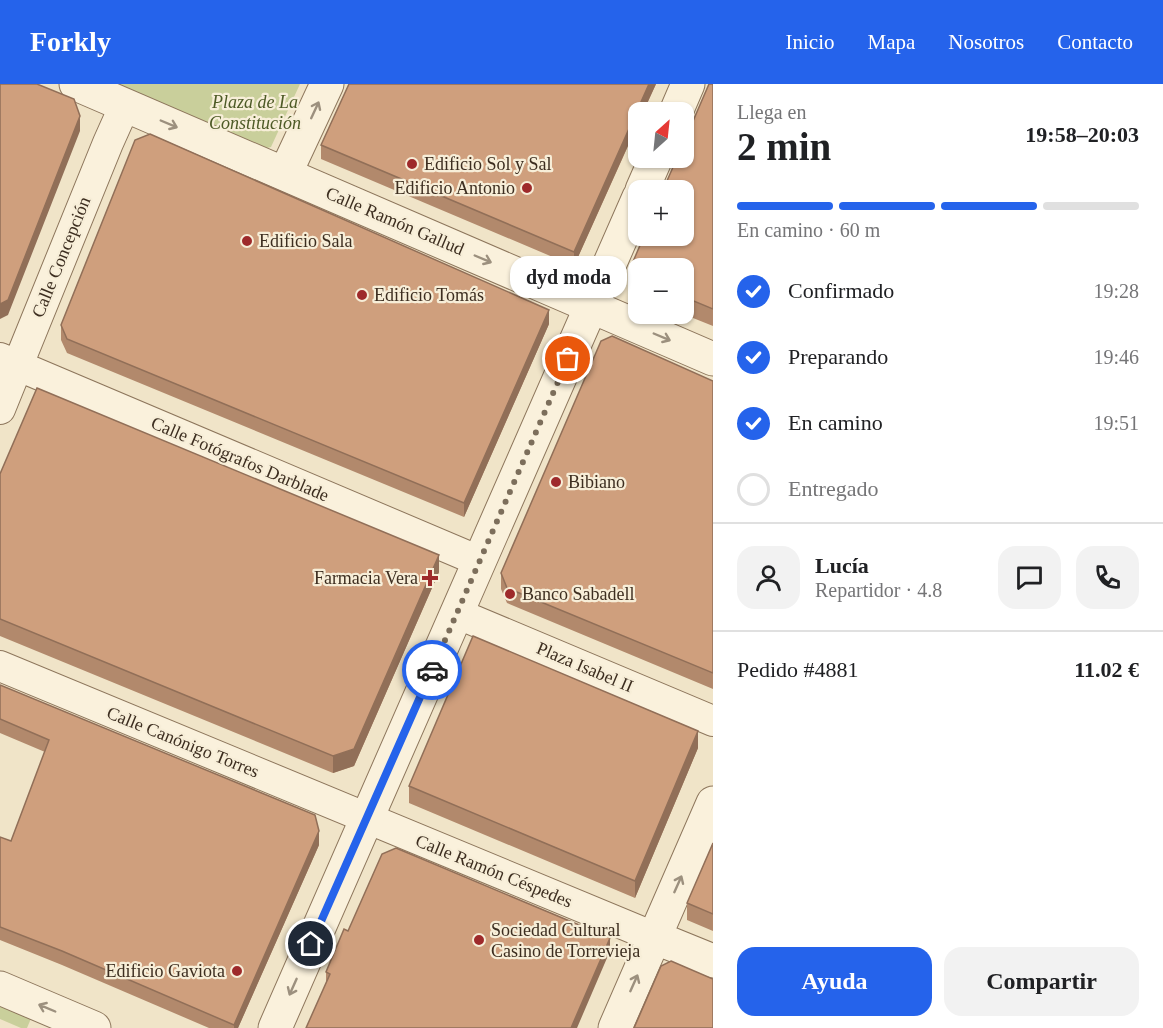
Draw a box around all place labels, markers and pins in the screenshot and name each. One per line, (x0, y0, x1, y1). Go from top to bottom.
place label: Edificio Sol y Sal (424, 154, 552, 174)
marker: Edificio Sol y Sal (405, 157, 419, 171)
place label: Edificio Antonio (395, 178, 515, 198)
marker: Edificio Antonio (520, 181, 534, 195)
place label: Edificio Sala (259, 231, 352, 251)
marker: Edificio Sala (240, 234, 254, 248)
callout: dyd moda (510, 257, 626, 299)
place label: Edificio Tomás (374, 285, 484, 305)
marker: Edificio Tomás (355, 288, 369, 302)
pin (542, 333, 593, 384)
place label: Bibiano (568, 472, 625, 492)
marker: Bibiano (549, 475, 563, 489)
place label: Farmacia Vera (314, 568, 418, 588)
marker: Farmacia Vera (423, 571, 437, 585)
place label: Banco Sabadell (522, 584, 634, 604)
marker: Banco Sabadell (503, 587, 517, 601)
pin (285, 918, 336, 969)
place label: Sociedad Cultural Casino de Torrevieja (491, 920, 640, 961)
marker: Sociedad Cultural Casino de Torrevieja (472, 933, 486, 947)
place label: Edificio Gaviota (106, 961, 225, 981)
marker: Edificio Gaviota (230, 964, 244, 978)

